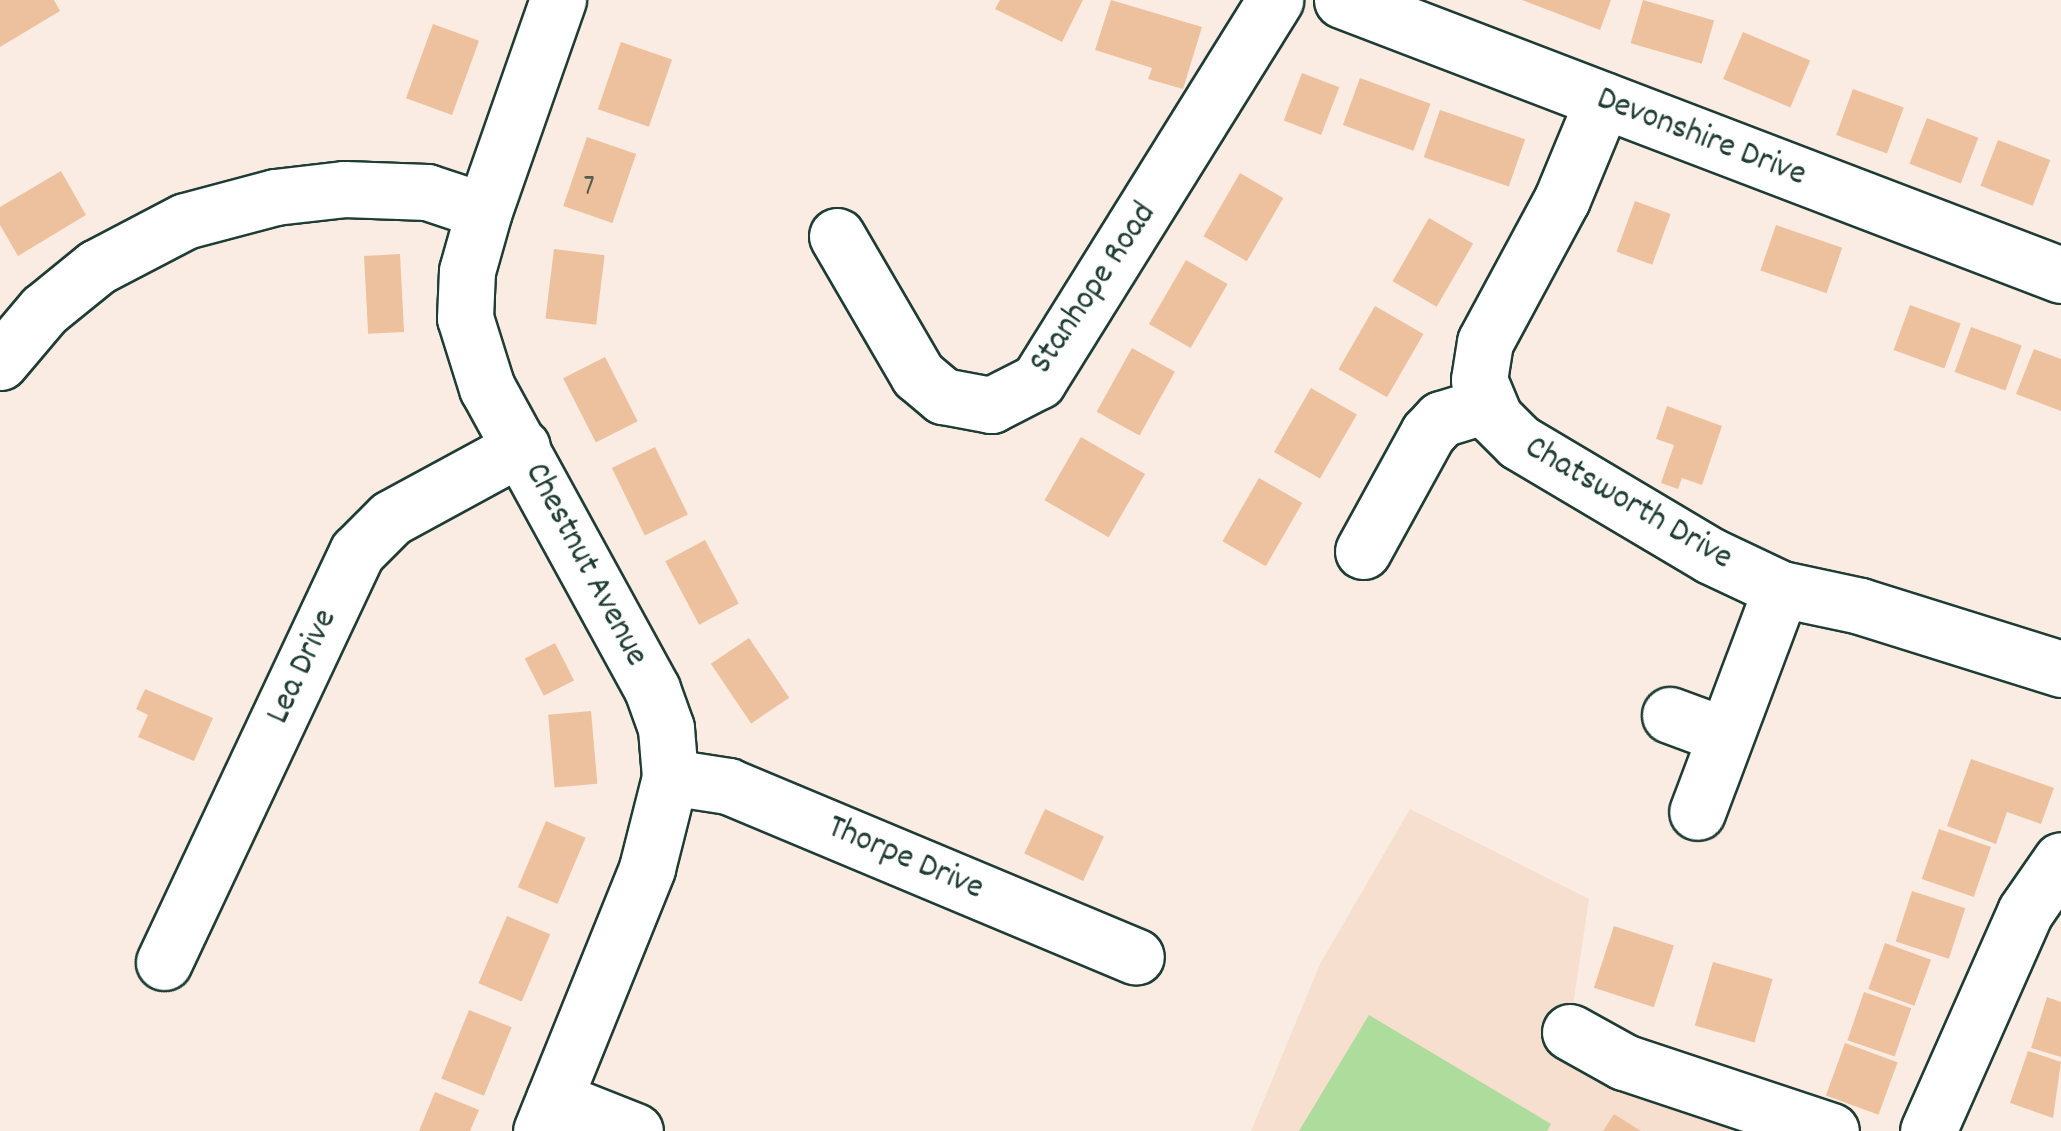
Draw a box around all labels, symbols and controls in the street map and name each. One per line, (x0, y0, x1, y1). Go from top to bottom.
street label: Devonshire Drive (1590, 79, 1812, 197)
house number: 7 (583, 171, 595, 207)
street label: Stanhope Road (1021, 195, 1167, 383)
street label: Chatsworth Drive (1517, 428, 1739, 580)
street label: Chestnut Avenue (514, 456, 656, 674)
street label: Lea Drive (258, 603, 348, 731)
street label: Thorpe Drive (821, 807, 989, 911)

